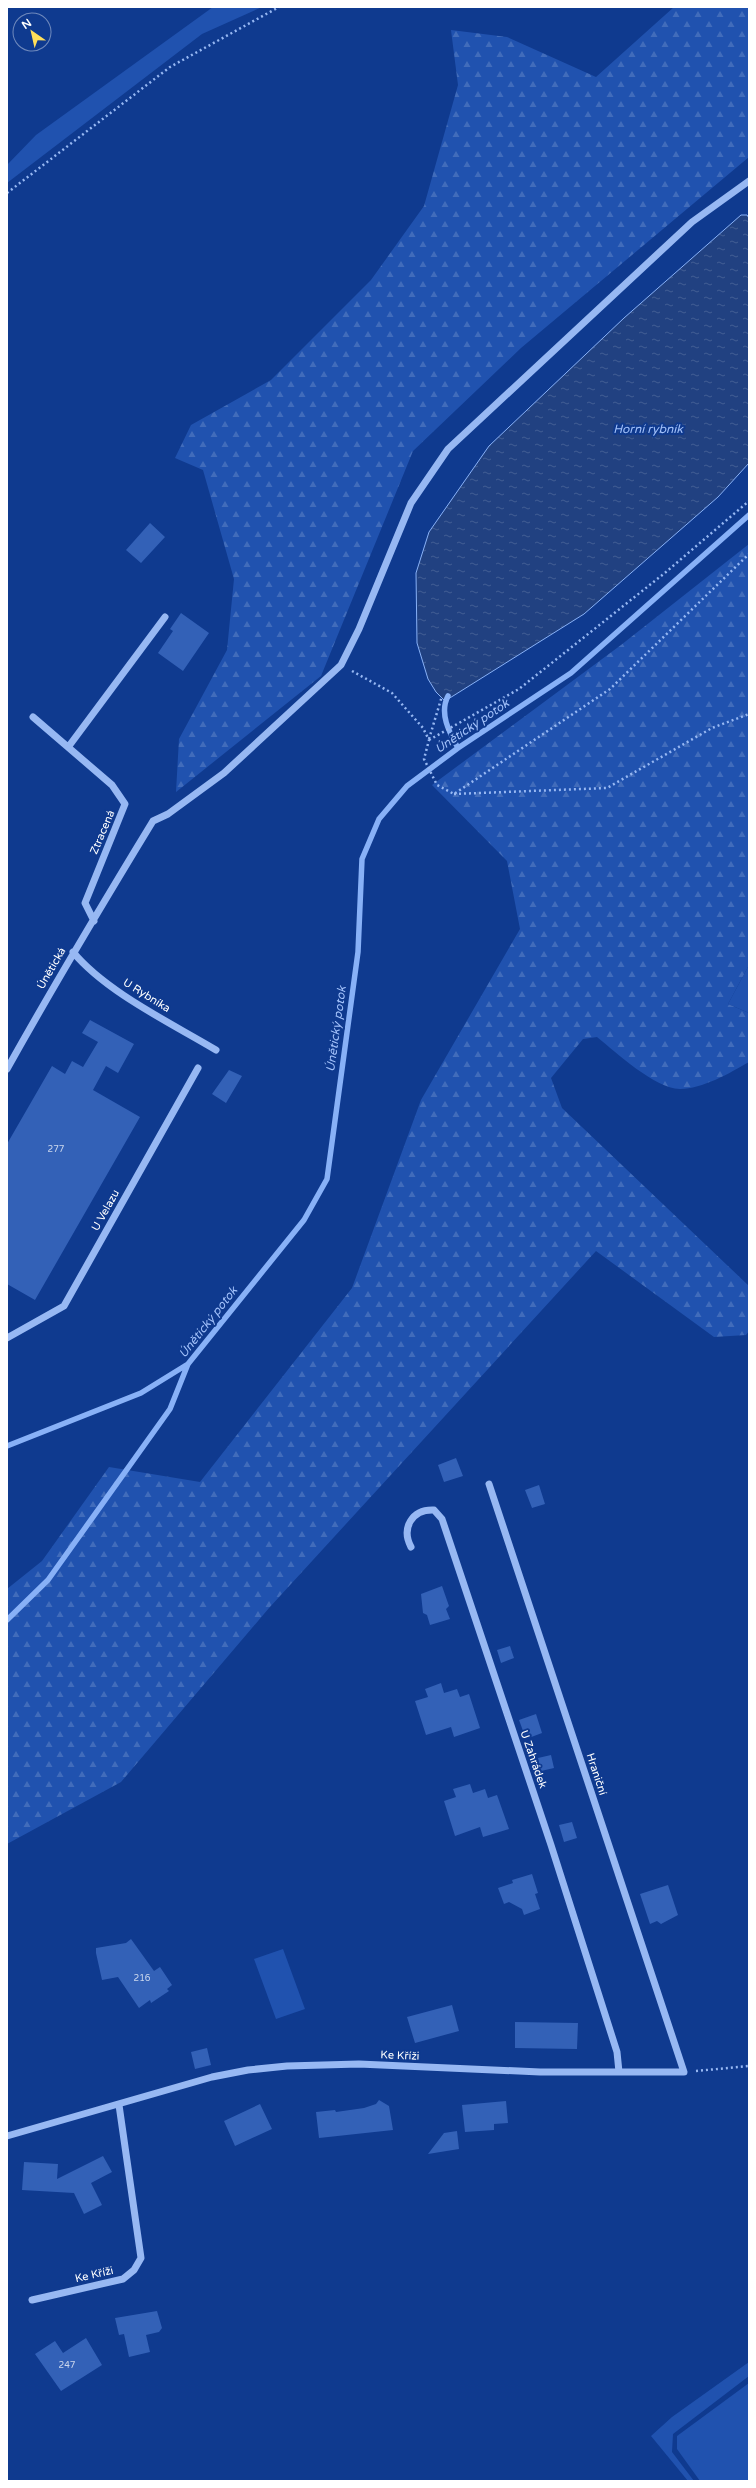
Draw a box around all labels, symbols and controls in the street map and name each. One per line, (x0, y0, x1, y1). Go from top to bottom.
north arrow (12, 12, 52, 52)
text: N (19, 16, 34, 32)
water label: Horní rybník (613, 422, 684, 436)
water label: Únětický potok (432, 695, 513, 756)
street label: Ztracená (87, 808, 118, 856)
street label: Únětická (33, 945, 69, 991)
street label: U Rybníka (121, 976, 173, 1015)
water label: Únětický potok (323, 984, 349, 1073)
house number: 277 (48, 1144, 65, 1155)
street label: U Velazu (89, 1187, 122, 1233)
water label: Únětický potok (176, 1283, 241, 1360)
street label: U Zahrádek (518, 1728, 550, 1790)
street label: Hraniční (584, 1752, 609, 1797)
house number: 216 (134, 1973, 151, 1984)
street label: Ke Kříži (380, 2048, 420, 2063)
street label: Ke Kříži (74, 2264, 115, 2285)
house number: 247 (59, 2360, 76, 2371)

